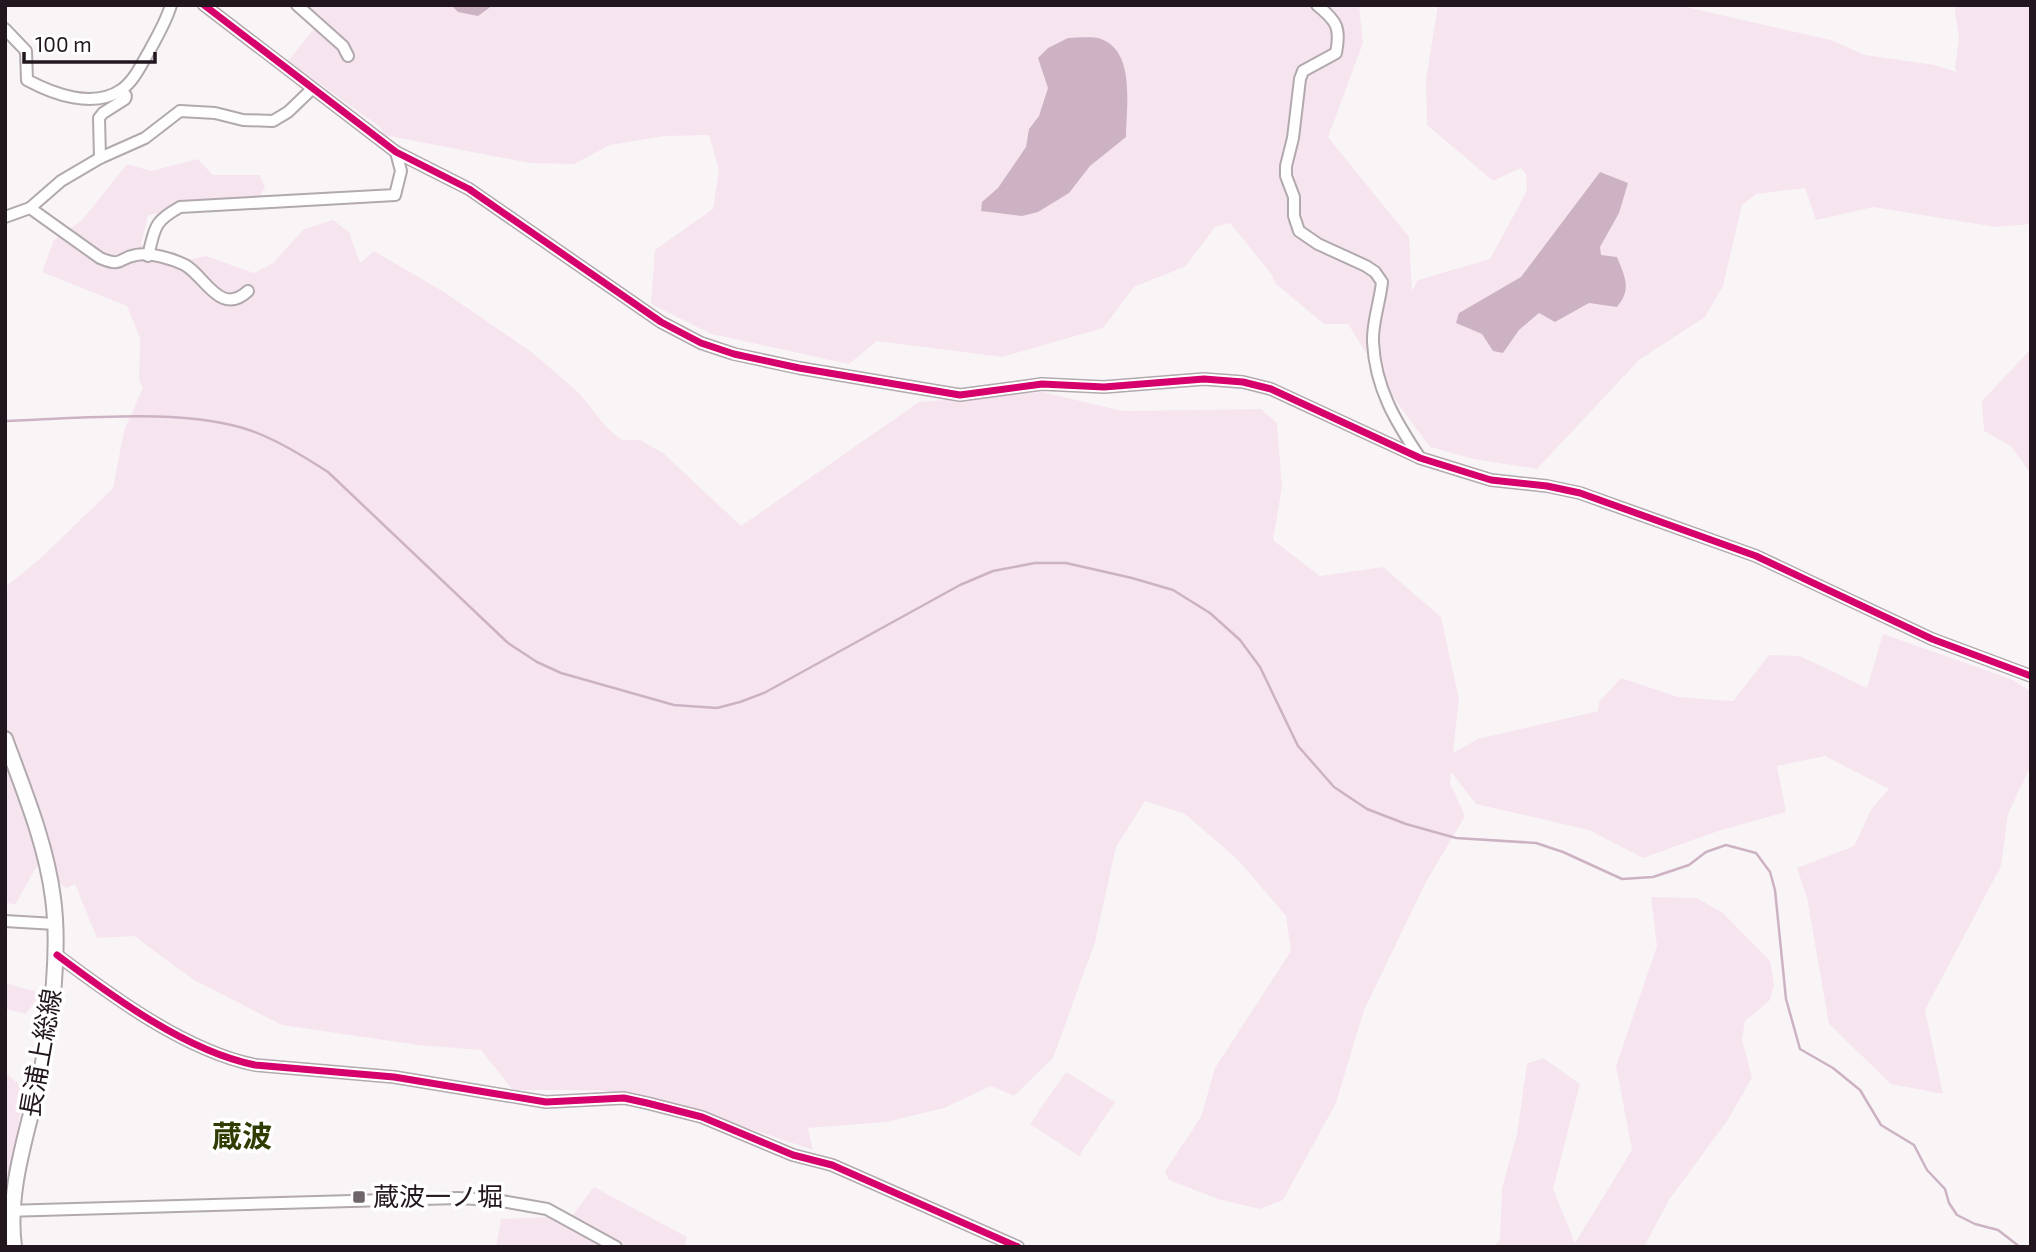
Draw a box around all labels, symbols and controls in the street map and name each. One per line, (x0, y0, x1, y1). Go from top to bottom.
scale bar (24, 21, 156, 65)
text: 100 m (35, 31, 92, 56)
street label: 長浦上総線 (13, 986, 66, 1119)
district label: 蔵波 (212, 1117, 272, 1153)
place label: 蔵波一ノ堀 (373, 1180, 503, 1211)
marker: 蔵波一ノ堀 (351, 1189, 367, 1205)

